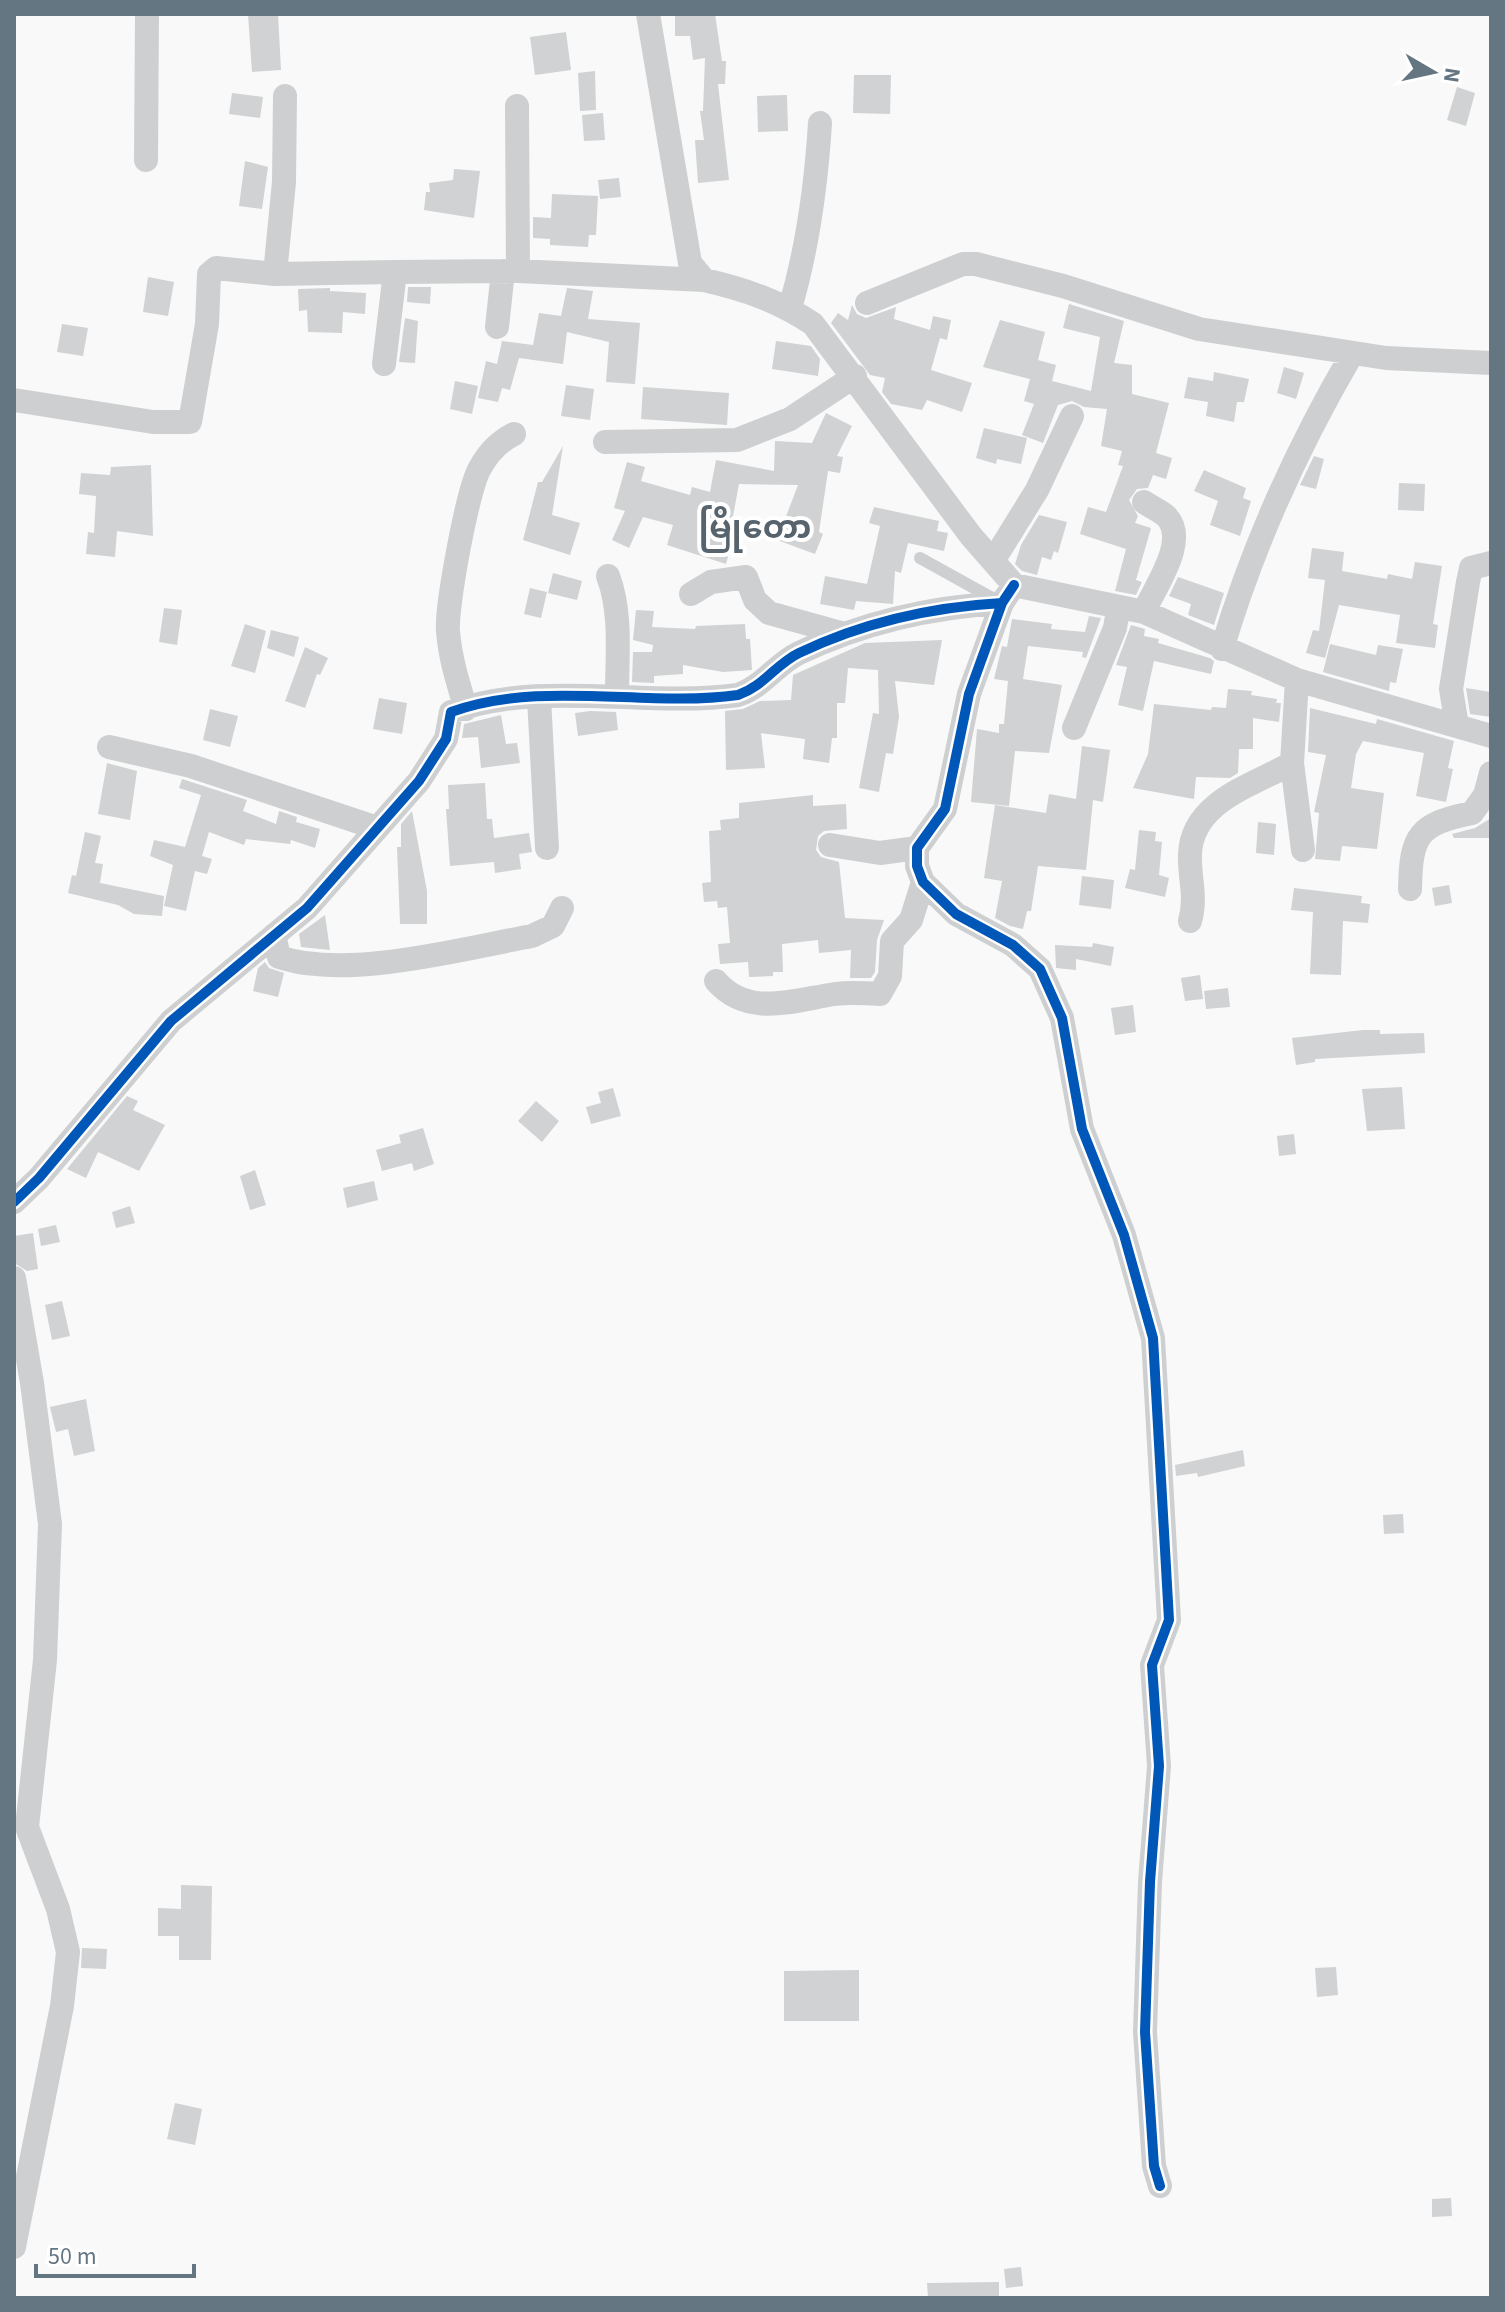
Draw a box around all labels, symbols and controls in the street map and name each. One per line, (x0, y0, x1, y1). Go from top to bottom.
north arrow (1393, 32, 1473, 112)
text: N (1435, 65, 1469, 85)
district label: မြိုတော (699, 505, 811, 553)
scale bar (36, 2228, 194, 2278)
text: 50 m (48, 2239, 97, 2274)

